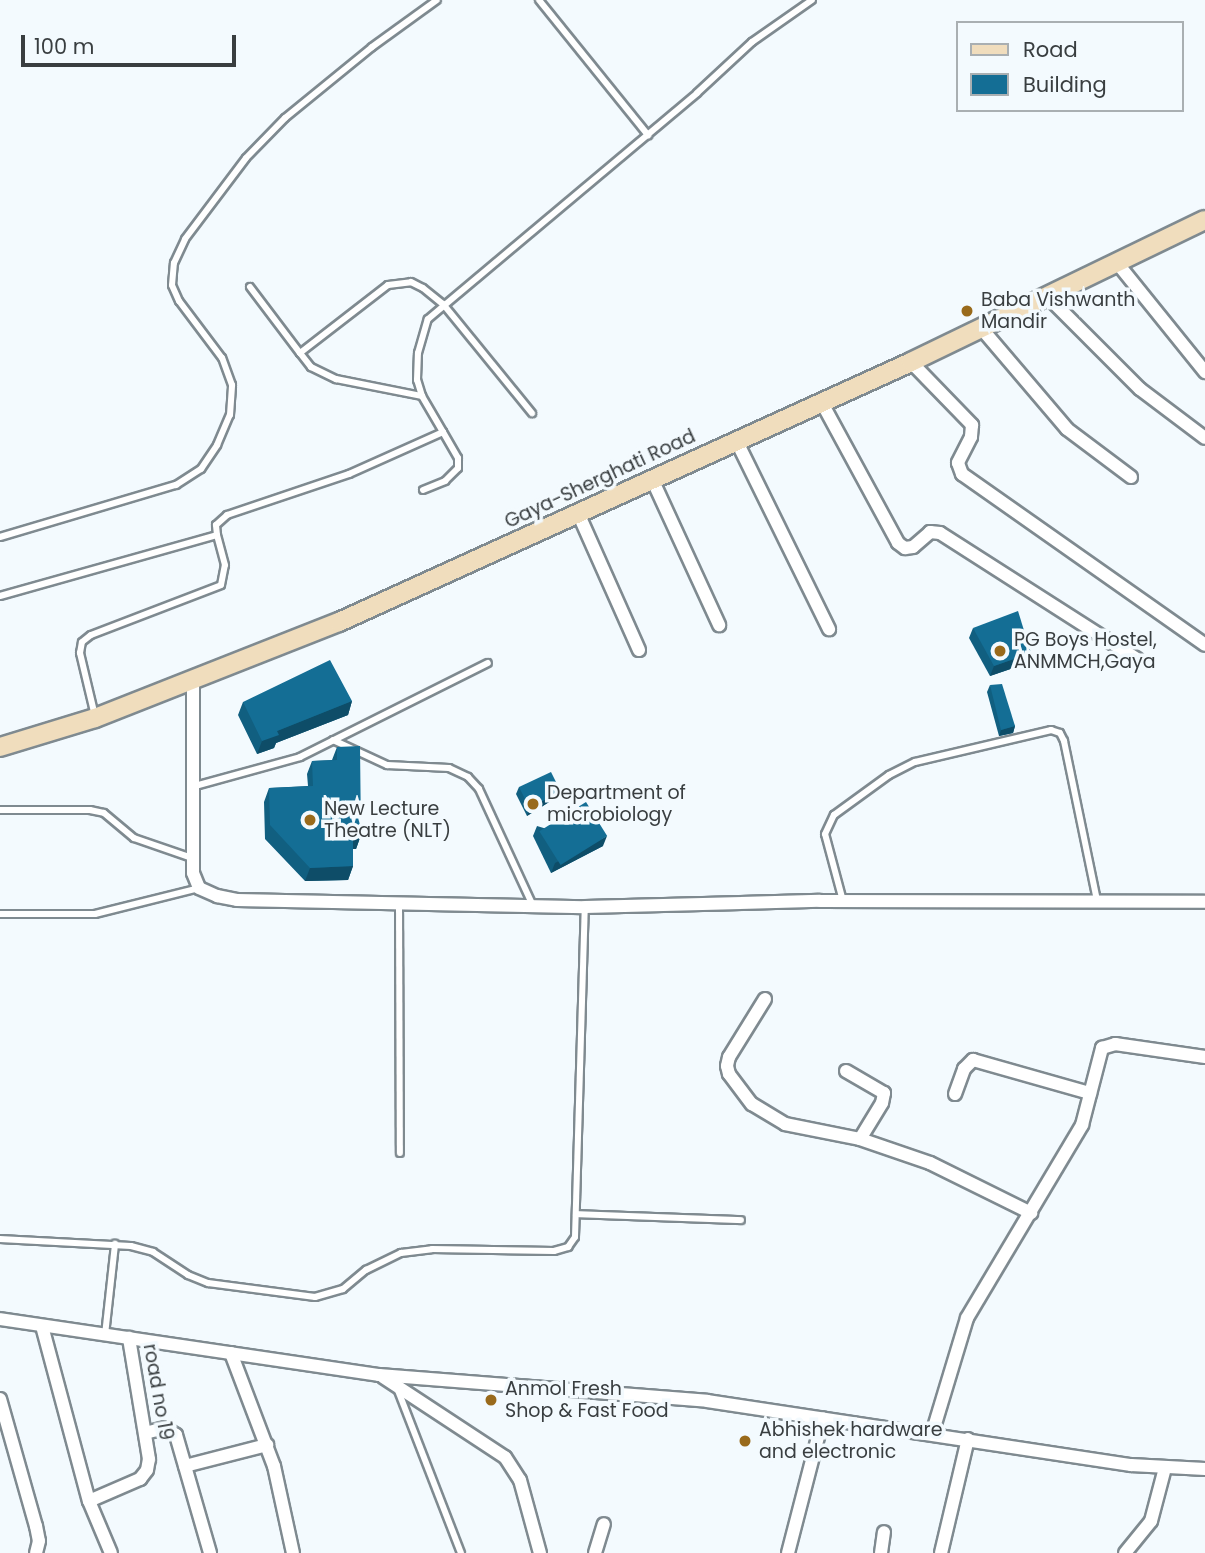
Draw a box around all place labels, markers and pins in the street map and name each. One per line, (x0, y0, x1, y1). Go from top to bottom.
place label: Baba Vishwanth Mandir (981, 289, 1136, 333)
marker: Baba Vishwanth Mandir (959, 303, 975, 319)
place label: PG Boys Hostel, ANMMCH,Gaya (1014, 629, 1157, 673)
marker: PG Boys Hostel, ANMMCH,Gaya (992, 643, 1008, 659)
place label: Department of microbiology (547, 782, 686, 826)
marker: Department of microbiology (525, 796, 541, 812)
place label: New Lecture Theatre (NLT) (324, 798, 451, 842)
marker: New Lecture Theatre (NLT) (302, 812, 318, 828)
place label: Anmol Fresh Shop & Fast Food (505, 1378, 669, 1422)
marker: Anmol Fresh Shop & Fast Food (483, 1392, 499, 1408)
place label: Abhishek hardware and electronic (759, 1419, 942, 1463)
marker: Abhishek hardware and electronic (737, 1433, 753, 1449)

